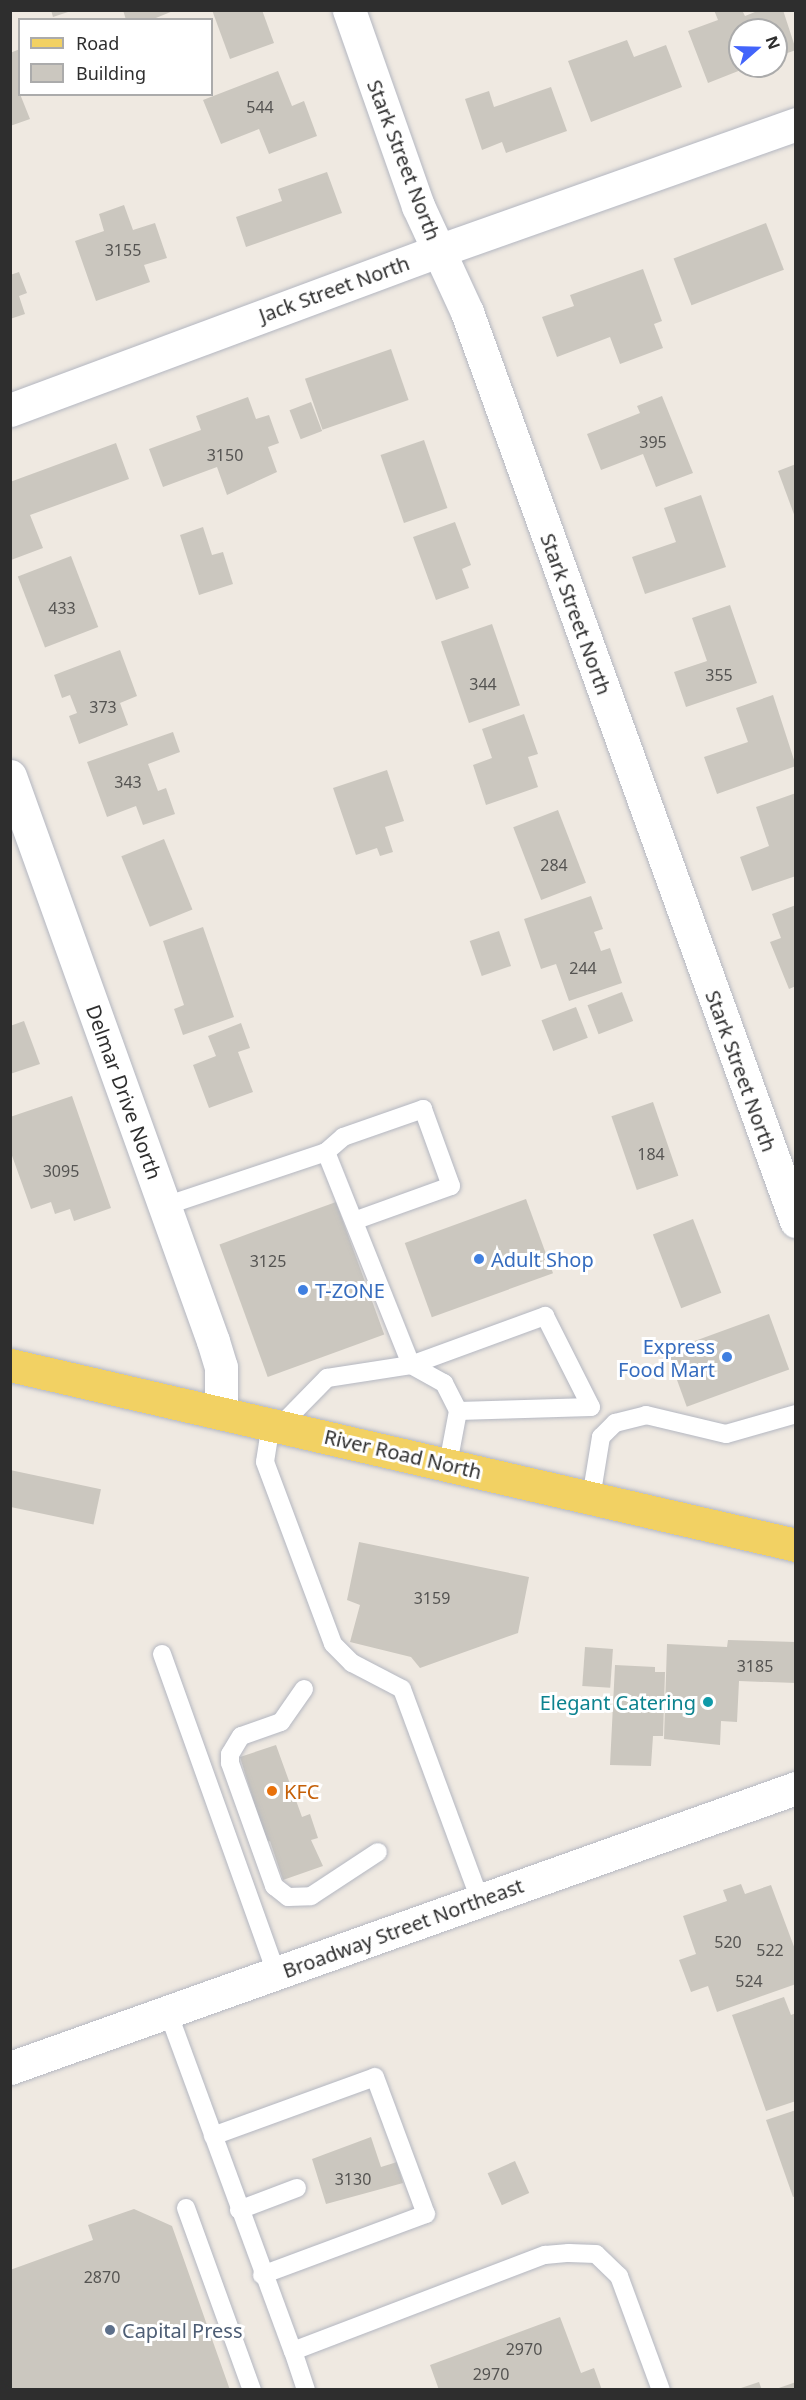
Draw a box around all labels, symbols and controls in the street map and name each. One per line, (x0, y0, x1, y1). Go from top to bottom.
legend (18, 18, 213, 96)
north arrow (728, 18, 788, 78)
text: Road (76, 31, 119, 55)
text: N (760, 33, 786, 52)
text: Building (76, 61, 146, 85)
street label: Stark Street North (362, 76, 446, 244)
house number: 544 (246, 97, 274, 117)
house number: 3155 (105, 240, 141, 260)
street label: Jack Street North (256, 251, 412, 327)
house number: 395 (639, 432, 667, 452)
house number: 3150 (207, 445, 243, 465)
street label: Stark Street North (536, 530, 616, 698)
house number: 433 (48, 598, 76, 618)
house number: 355 (705, 665, 733, 685)
house number: 344 (469, 674, 497, 694)
house number: 373 (89, 697, 117, 717)
house number: 343 (114, 772, 142, 792)
house number: 284 (540, 855, 568, 875)
house number: 244 (569, 958, 597, 978)
street label: Stark Street North (701, 987, 781, 1155)
street label: Delmar Drive North (81, 1001, 167, 1183)
house number: 184 (637, 1144, 665, 1164)
house number: 3095 (43, 1161, 79, 1181)
place label: Adult Shop (491, 1247, 594, 1271)
house number: 3125 (250, 1251, 286, 1271)
marker: Adult Shop (472, 1252, 486, 1266)
place label: T-ZONE (315, 1278, 385, 1302)
marker: T-ZONE (296, 1283, 310, 1297)
place label: Express Food Mart (618, 1334, 715, 1381)
marker: Express Food Mart (720, 1350, 734, 1364)
street label: River Road North (322, 1424, 484, 1484)
house number: 3159 (414, 1588, 450, 1608)
house number: 3185 (737, 1656, 773, 1676)
place label: Elegant Catering (540, 1690, 696, 1714)
marker: Elegant Catering (701, 1695, 715, 1709)
place label: KFC (284, 1779, 319, 1803)
marker: KFC (265, 1784, 279, 1798)
street label: Broadway Street Northeast (279, 1873, 527, 1983)
house number: 520 (714, 1932, 742, 1952)
house number: 522 (756, 1940, 784, 1960)
house number: 524 (735, 1971, 763, 1991)
house number: 3130 (335, 2169, 371, 2189)
house number: 2870 (84, 2267, 120, 2287)
place label: Capital Press (122, 2318, 243, 2342)
marker: Capital Press (103, 2323, 117, 2337)
house number: 2970 (506, 2339, 542, 2359)
house number: 2970 (473, 2364, 509, 2384)

